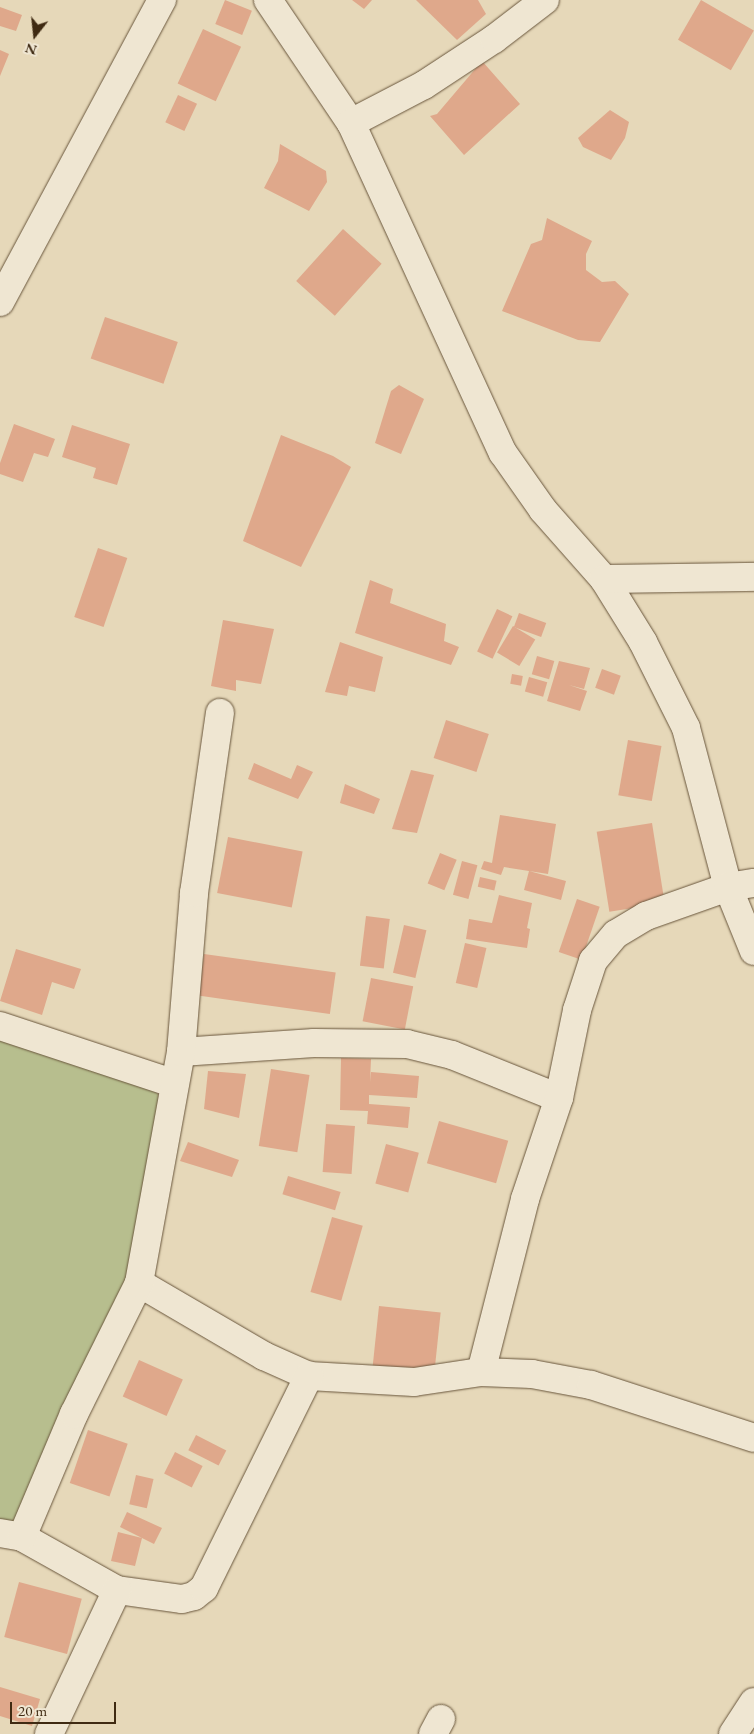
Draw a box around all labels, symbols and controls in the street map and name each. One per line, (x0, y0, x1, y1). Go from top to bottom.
north arrow (10, 10, 60, 60)
text: N (23, 39, 39, 60)
scale bar (12, 1692, 119, 1724)
text: 20 m (18, 1701, 47, 1720)

